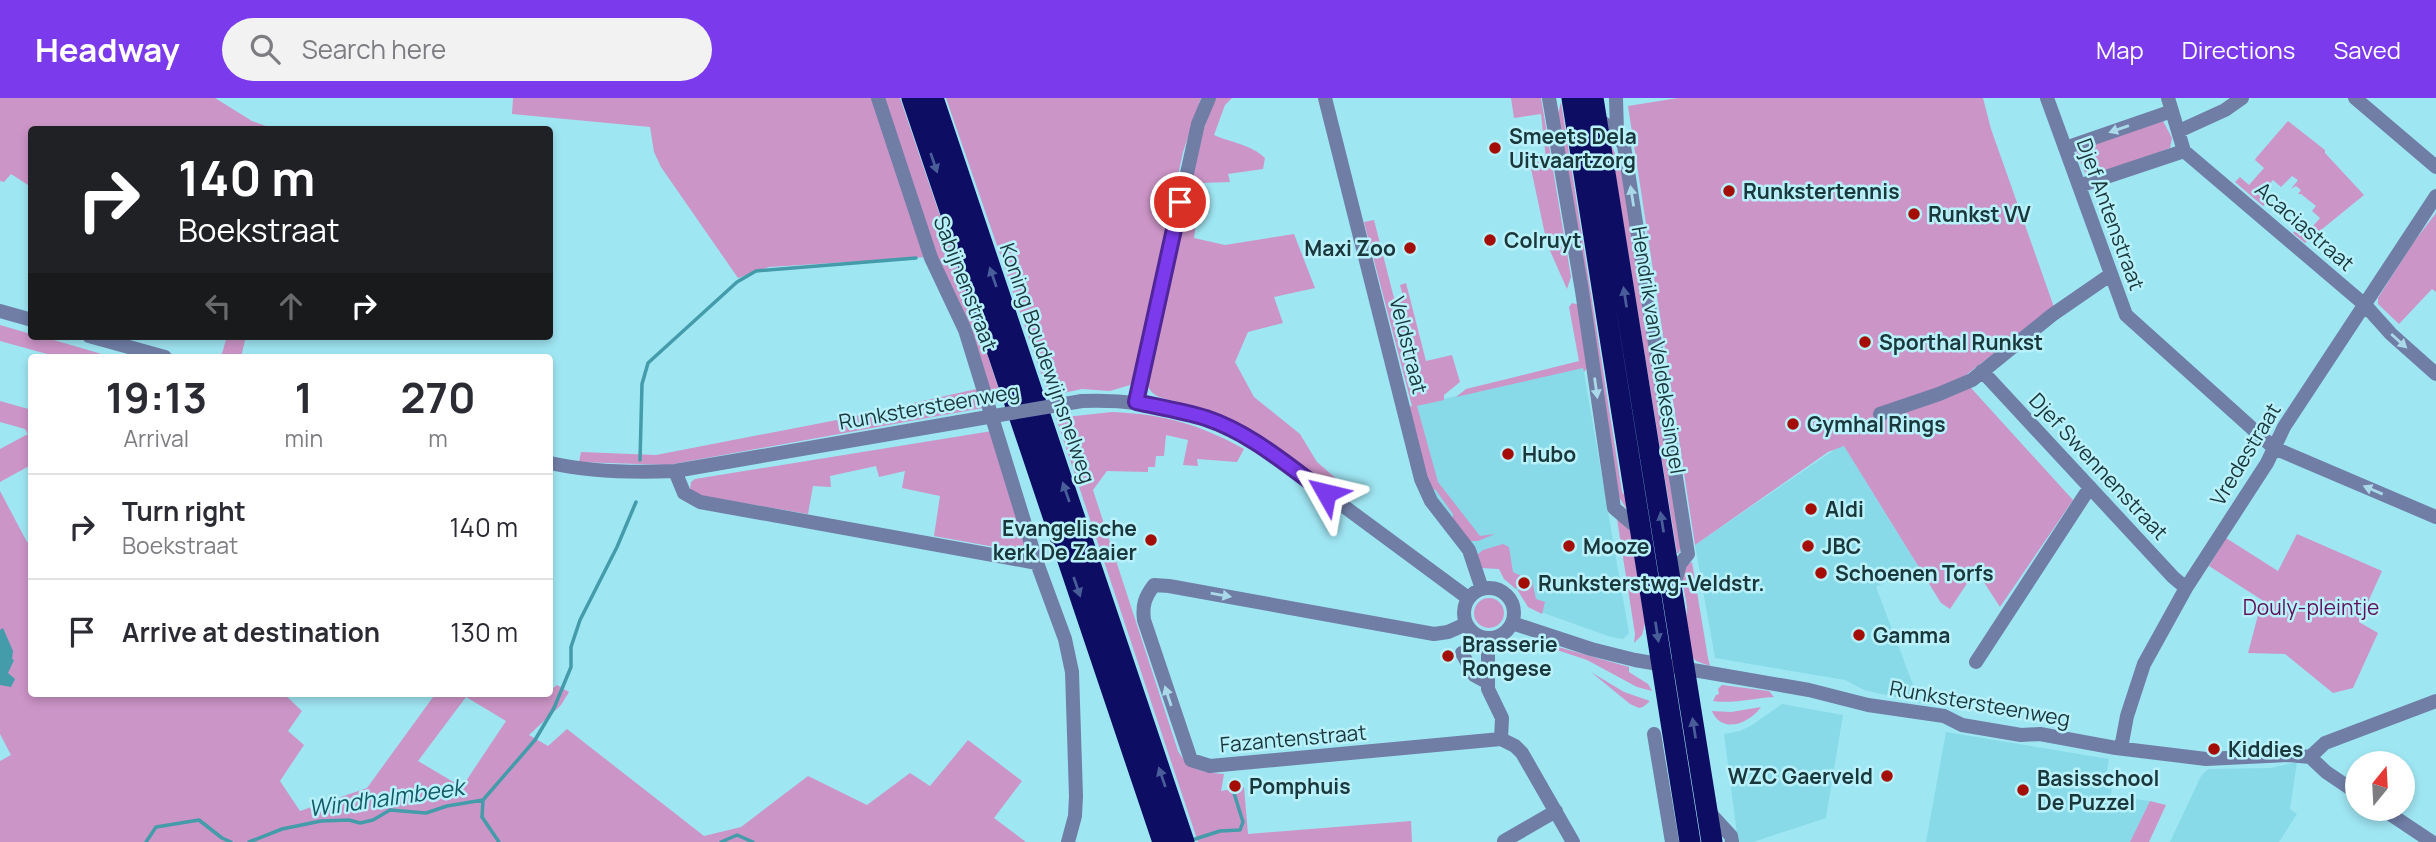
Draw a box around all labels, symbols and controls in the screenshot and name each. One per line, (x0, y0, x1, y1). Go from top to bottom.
search box (222, 18, 712, 81)
text: Headway (35, 27, 180, 72)
icon: search (246, 30, 284, 68)
text: Search here (302, 31, 446, 67)
text: Map (2096, 33, 2144, 66)
text: Directions (2182, 33, 2295, 66)
text: Saved (2333, 33, 2401, 66)
place label: Smeets Dela Uitvaartzorg (1509, 122, 1637, 174)
one-way arrow (2108, 124, 2129, 135)
street label: Djef Antenstraat (2071, 134, 2151, 294)
marker: Smeets Dela Uitvaartzorg (1487, 140, 1503, 156)
text: 140 m (178, 144, 315, 211)
one-way arrow (929, 152, 940, 173)
icon: right (63, 154, 154, 245)
pin (1150, 172, 1210, 232)
street label: Acaciastraat (2250, 175, 2360, 277)
place label: Runkstertennis (1743, 177, 1900, 205)
icon: arrive (1161, 183, 1199, 221)
marker: Runkstertennis (1721, 183, 1737, 199)
one-way arrow (1626, 185, 1637, 207)
place label: Runkst VV (1928, 200, 2031, 228)
marker: Runkst VV (1906, 206, 1922, 222)
text: Boekstraat (178, 208, 340, 252)
street label: Sabijnenstraat (927, 212, 1005, 354)
street label: Hendrik van Veldekesingel (1626, 224, 1692, 476)
place label: Colruyt (1504, 226, 1582, 254)
marker: Colruyt (1482, 232, 1498, 248)
place label: Maxi Zoo (1304, 234, 1396, 262)
street label: Koning Boudewijnsnelweg (994, 239, 1102, 487)
marker: Maxi Zoo (1402, 240, 1418, 256)
one-way arrow (987, 266, 998, 287)
one-way arrow (1619, 286, 1630, 308)
icon: left (199, 287, 237, 325)
icon: ahead (272, 287, 310, 325)
icon: right (345, 287, 383, 325)
street label: Veldstraat (1383, 293, 1435, 397)
place label: Sporthal Runkst (1879, 328, 2043, 356)
one-way arrow (2390, 333, 2408, 349)
marker: Sporthal Runkst (1857, 334, 1873, 350)
text: 19:13 (105, 368, 207, 426)
text: 1 (295, 368, 313, 426)
text: 270 (401, 368, 476, 426)
street label: Runkstersteenweg (836, 376, 1022, 436)
one-way arrow (1591, 377, 1602, 399)
street label: Djef Swennenstraat (2023, 386, 2175, 546)
street label: Vredestraat (2203, 397, 2287, 511)
place label: Gymhal Rings (1807, 410, 1946, 438)
marker: Gymhal Rings (1785, 416, 1801, 432)
text: Arrival (123, 422, 189, 454)
text: min (285, 422, 323, 454)
text: m (428, 422, 448, 454)
place label: Hubo (1522, 440, 1576, 468)
marker: Hubo (1500, 446, 1516, 462)
position arrow (1289, 456, 1363, 530)
one-way arrow (1060, 482, 1071, 503)
one-way arrow (2362, 485, 2383, 496)
text: Turn right (122, 493, 246, 529)
place label: Aldi (1825, 495, 1864, 523)
marker: Aldi (1803, 501, 1819, 517)
icon: right (63, 508, 101, 546)
text: 140 m (449, 509, 518, 545)
one-way arrow (1656, 511, 1667, 533)
place label: Evangelische kerk De Zaaier (993, 514, 1137, 566)
text: Boekstraat (122, 529, 238, 561)
marker: Evangelische kerk De Zaaier (1143, 532, 1159, 548)
place label: Mooze (1583, 532, 1650, 560)
place label: JBC (1822, 532, 1861, 560)
marker: Mooze (1561, 538, 1577, 554)
marker: JBC (1800, 538, 1816, 554)
place label: Schoenen Torfs (1835, 559, 1994, 587)
marker: Schoenen Torfs (1813, 565, 1829, 581)
place label: Runksterstwg-Veldstr. (1538, 569, 1765, 597)
marker: Runksterstwg-Veldstr. (1516, 575, 1532, 591)
one-way arrow (1072, 577, 1083, 598)
one-way arrow (1210, 590, 1232, 601)
park label: Douly-pleintje (2243, 593, 2379, 621)
icon: arrive (63, 613, 101, 651)
text: Arrive at destination (122, 614, 380, 650)
text: 130 m (450, 614, 518, 650)
one-way arrow (1652, 621, 1663, 643)
place label: Gamma (1873, 621, 1950, 649)
marker: Gamma (1851, 627, 1867, 643)
place label: Brasserie Rongese (1462, 630, 1558, 682)
marker: Brasserie Rongese (1440, 648, 1456, 664)
street label: Runkstersteenweg (1887, 673, 2073, 733)
one-way arrow (1163, 685, 1173, 706)
one-way arrow (1688, 717, 1699, 739)
street label: Fazantenstraat (1218, 718, 1368, 758)
place label: Kiddies (2228, 735, 2303, 763)
marker: Kiddies (2206, 741, 2222, 757)
north arrow (2345, 751, 2415, 821)
map controls (2345, 751, 2415, 821)
place label: WZC Gaerveld (1728, 762, 1873, 790)
place label: Basisschool De Puzzel (2037, 764, 2159, 816)
one-way arrow (1156, 767, 1167, 788)
marker: WZC Gaerveld (1879, 768, 1895, 784)
water label: Windhalmbeek (306, 770, 469, 824)
place label: Pomphuis (1249, 772, 1351, 800)
marker: Pomphuis (1227, 778, 1243, 794)
marker: Basisschool De Puzzel (2015, 782, 2031, 798)

